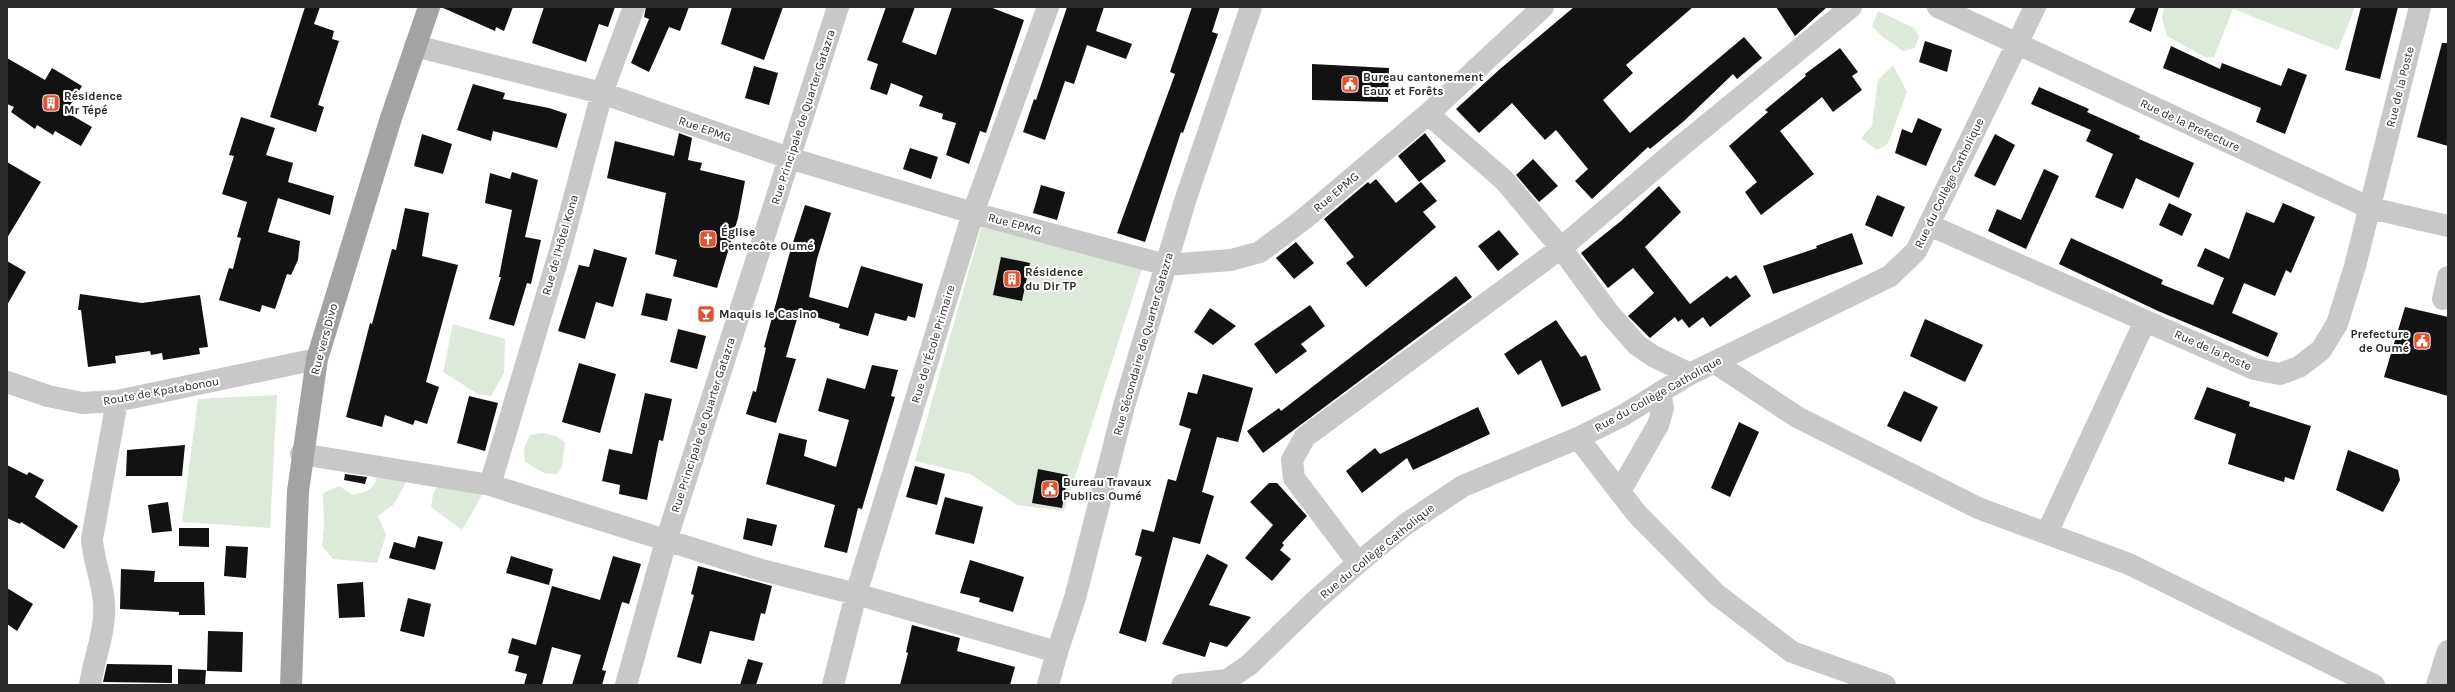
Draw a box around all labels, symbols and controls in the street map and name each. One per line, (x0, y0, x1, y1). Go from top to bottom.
street label: Rue Principale de Quarter Gatazra (768, 28, 838, 206)
street label: Rue de la Poste (2383, 45, 2417, 129)
place label: Bureau cantonement Eaux et Forêts (1363, 70, 1483, 98)
public building icon: Bureau cantonement Eaux et Forêts (1340, 74, 1360, 94)
place label: Résidence Mr Tépé (64, 89, 122, 117)
building icon: Résidence Mr Tépé (41, 93, 61, 113)
street label: Rue de la Prefecture (2138, 96, 2242, 154)
street label: Rue EPMG (677, 113, 733, 145)
street label: Rue du Collège Catholique (1911, 116, 1987, 250)
street label: Rue EPMG (1310, 169, 1362, 215)
street label: Rue de l'Hôtel Kona (539, 193, 581, 297)
street label: Rue EPMG (987, 210, 1043, 238)
place label: Église Pentecôte Oumé (721, 224, 814, 253)
church icon: Église Pentecôte Oumé (698, 229, 718, 249)
street label: Rue Sécondaire de Quarter Gatazra (1110, 251, 1176, 437)
place label: Résidence du Dir TP (1025, 265, 1083, 293)
building icon: Résidence du Dir TP (1002, 269, 1022, 289)
street label: Rue de l'École Primaire (907, 283, 958, 405)
street label: Rue vers Divo (308, 302, 340, 376)
bar icon: Maquis le Casino (696, 304, 716, 324)
place label: Maquis le Casino (719, 307, 817, 321)
street label: Rue de la Poste (2172, 327, 2254, 373)
place label: Prefecture de Oumé (2351, 327, 2409, 355)
public building icon: Prefecture de Oumé (2412, 331, 2432, 351)
street label: Rue Principale de Quarter Gatazra (668, 336, 738, 514)
street label: Rue du Collège Catholique (1592, 353, 1724, 435)
street label: Route de Kpatabonou (102, 374, 220, 408)
place label: Bureau Travaux Publics Oumé (1063, 475, 1152, 503)
public building icon: Bureau Travaux Publics Oumé (1040, 479, 1060, 499)
street label: Rue du Collège Catholique (1317, 501, 1437, 601)

